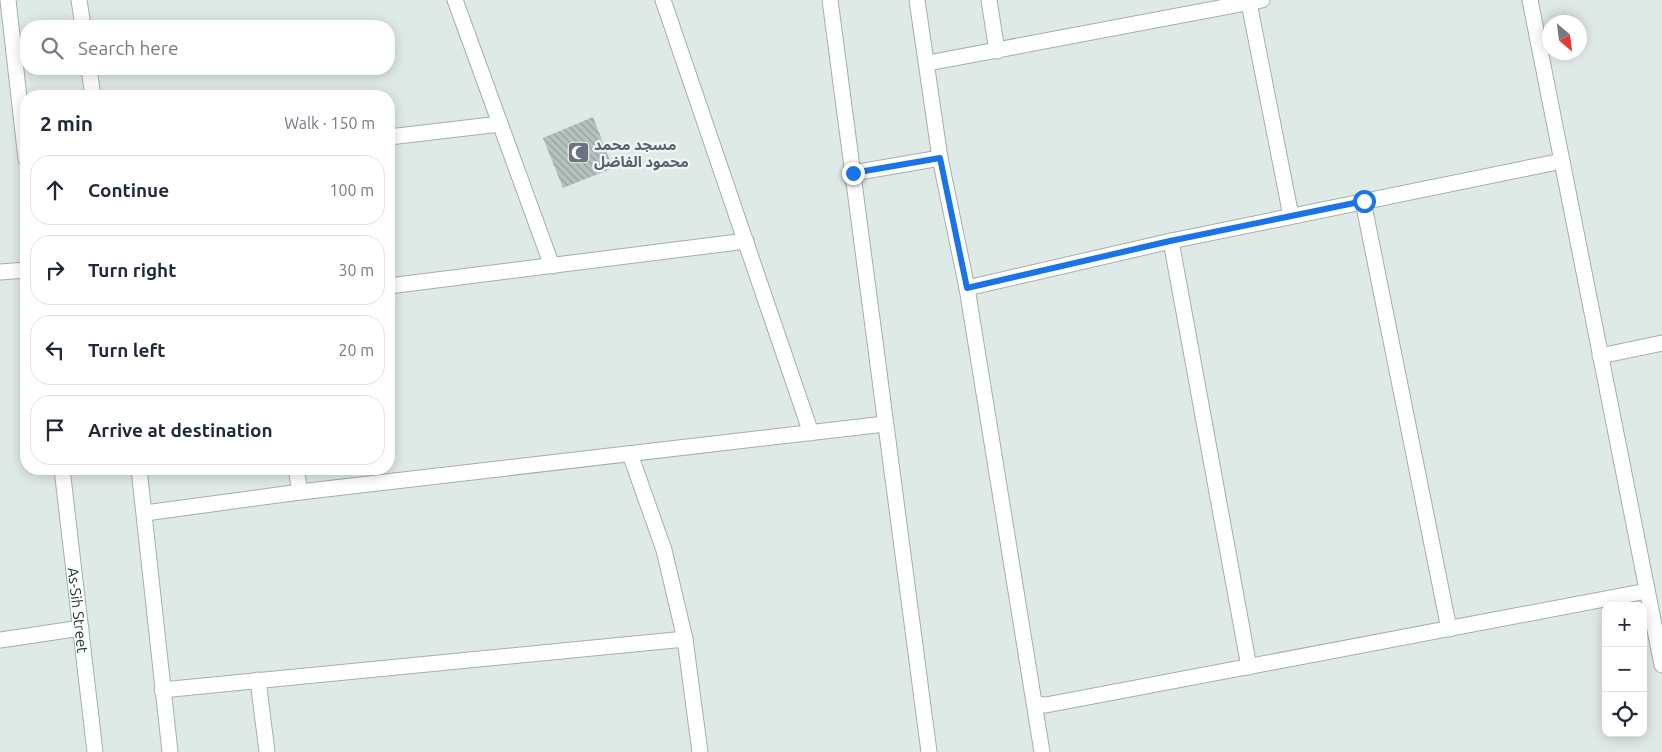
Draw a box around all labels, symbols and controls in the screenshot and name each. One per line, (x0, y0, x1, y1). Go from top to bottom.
north arrow (1542, 15, 1587, 60)
search box (20, 20, 395, 75)
icon: search (38, 34, 66, 62)
text: Search here (78, 37, 178, 59)
text: 2 min (40, 111, 93, 135)
text: Walk · 150 m (284, 114, 375, 132)
place label: مسجد محمد محمود الفاضل (594, 136, 689, 171)
mosque icon: مسجد محمد محمود الفاضل (566, 141, 590, 165)
route end (842, 162, 865, 185)
icon: ahead (41, 176, 69, 204)
text: Continue (88, 179, 169, 201)
text: 100 m (329, 181, 374, 199)
route start (1353, 190, 1376, 213)
icon: right (41, 256, 69, 284)
text: Turn right (88, 259, 176, 281)
text: 30 m (338, 261, 374, 279)
icon: left (41, 336, 69, 364)
text: Turn left (88, 339, 166, 361)
text: 20 m (338, 341, 374, 359)
icon: arrive (41, 416, 69, 444)
text: Arrive at destination (88, 419, 273, 441)
street label: As-Sih Street (65, 566, 92, 654)
map controls (1602, 602, 1647, 737)
button: + (1602, 602, 1647, 647)
button: − (1602, 647, 1647, 692)
button: locate (1602, 692, 1647, 737)

